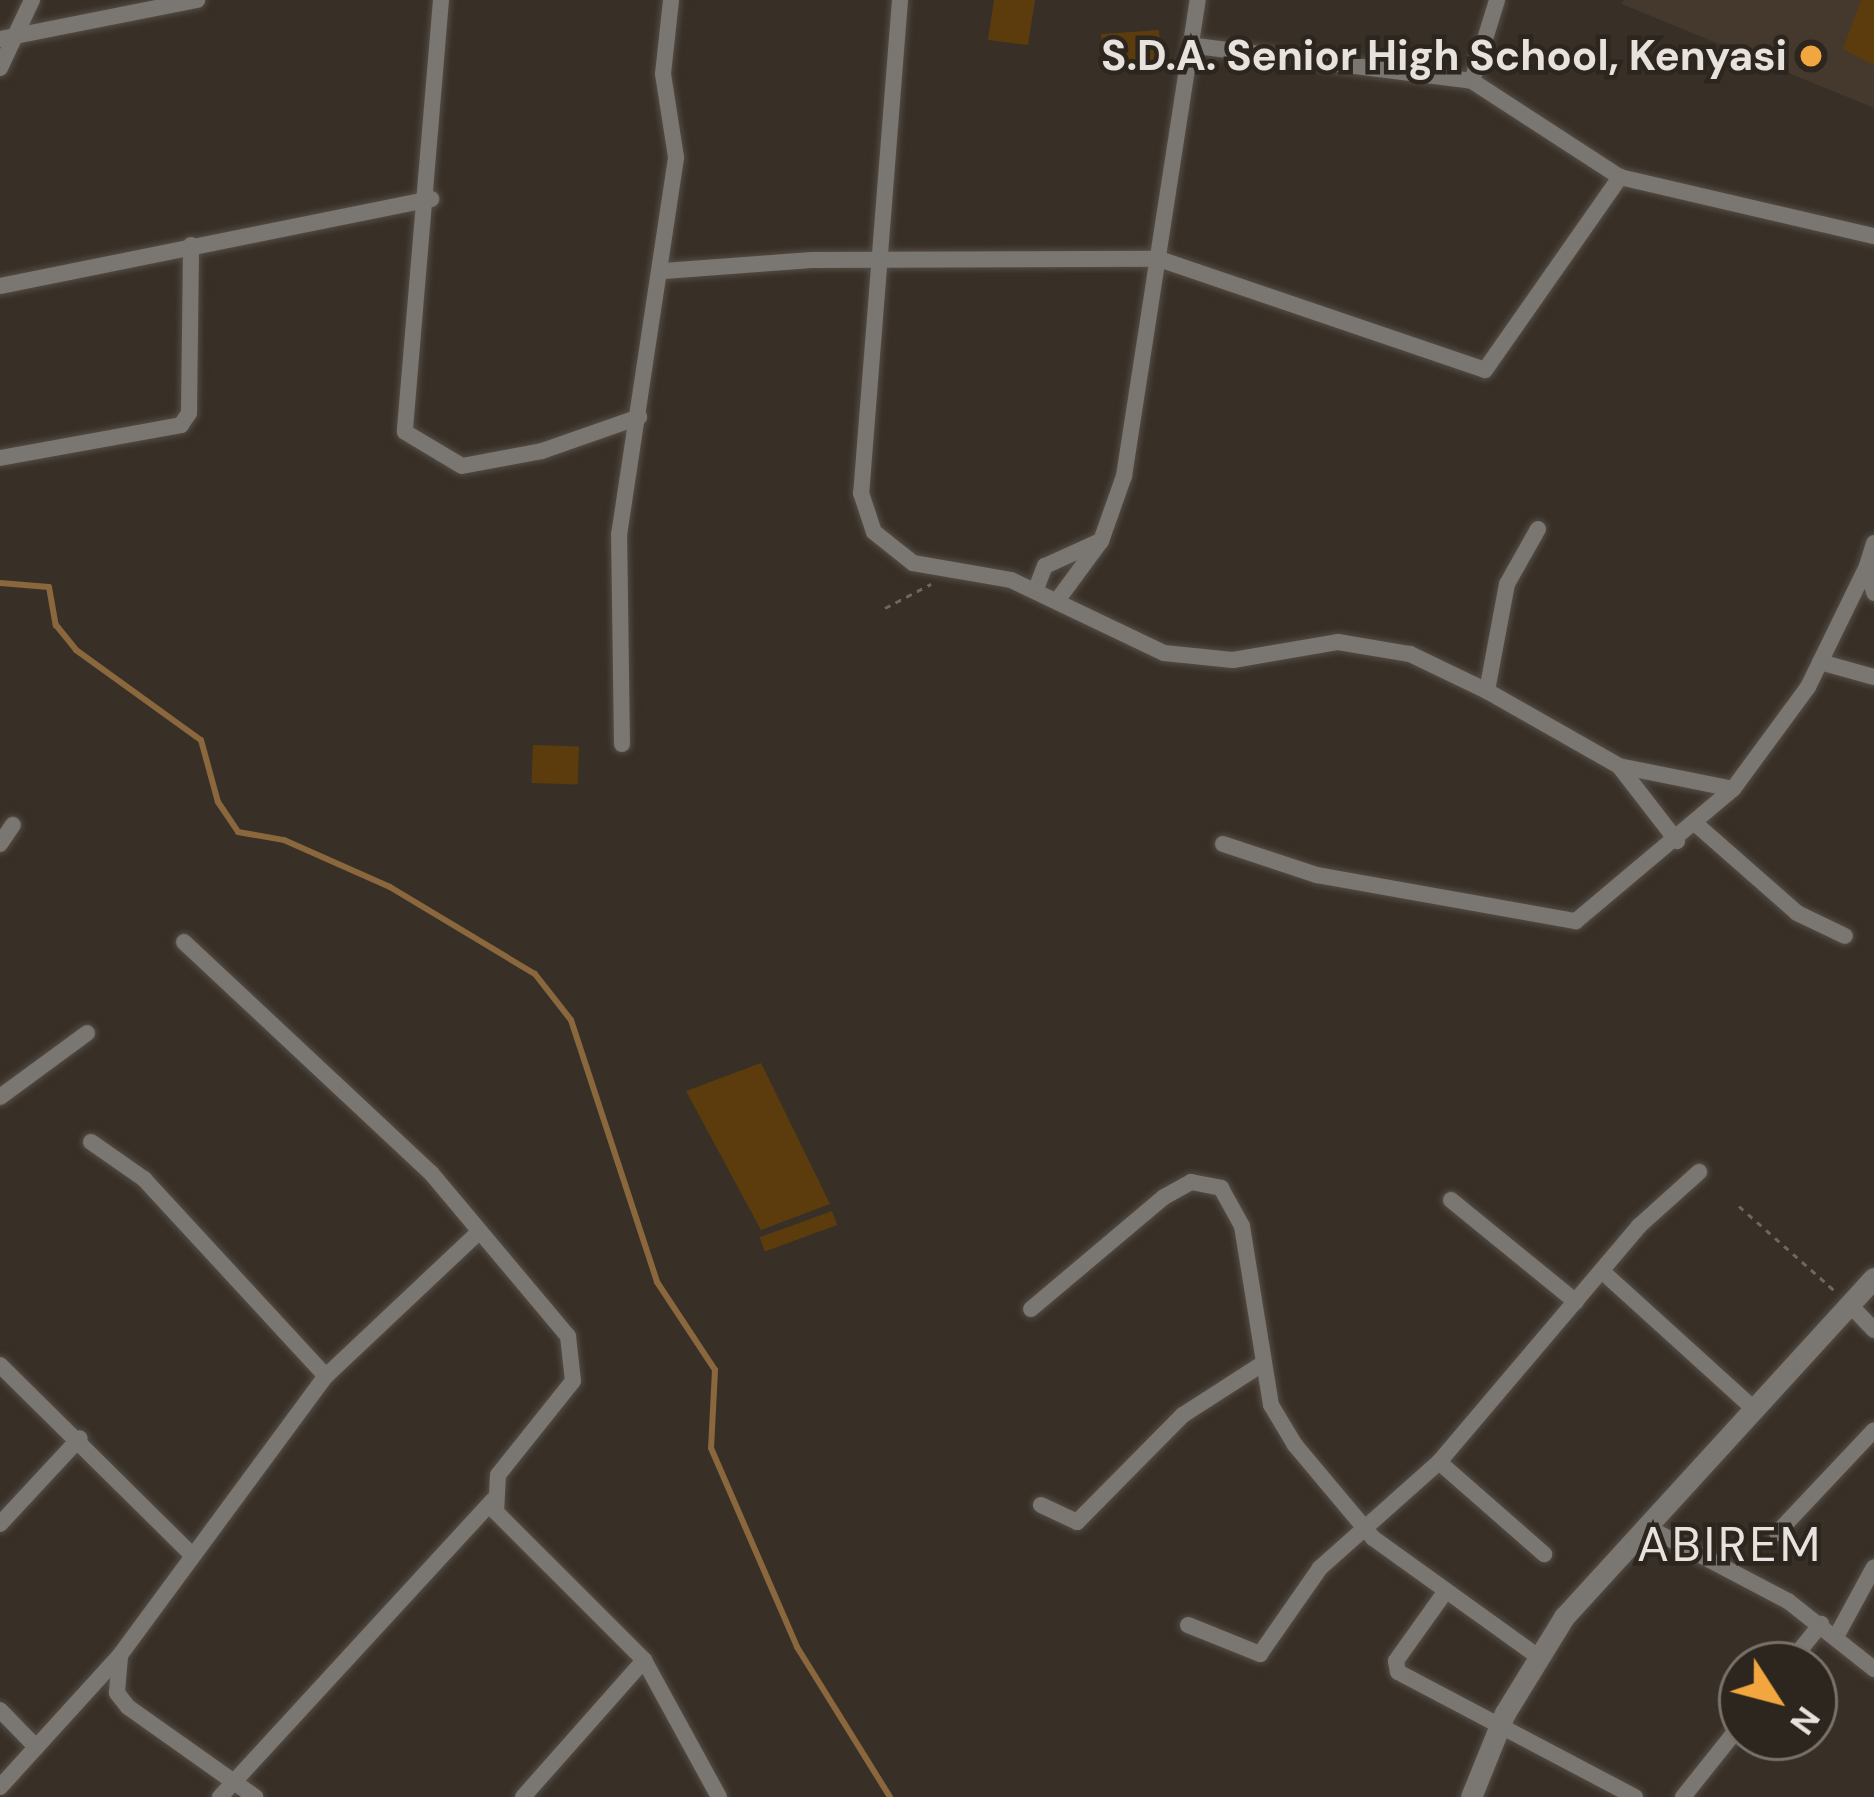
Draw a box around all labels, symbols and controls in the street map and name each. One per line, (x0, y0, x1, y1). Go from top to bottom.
place label: S.D.A. Senior High School, Kenyasi (1101, 31, 1787, 81)
marker: S.D.A. Senior High School, Kenyasi (1798, 43, 1824, 69)
district label: ABIREM (1637, 1516, 1823, 1574)
north arrow (1718, 1641, 1838, 1761)
text: N (1781, 1698, 1830, 1743)

